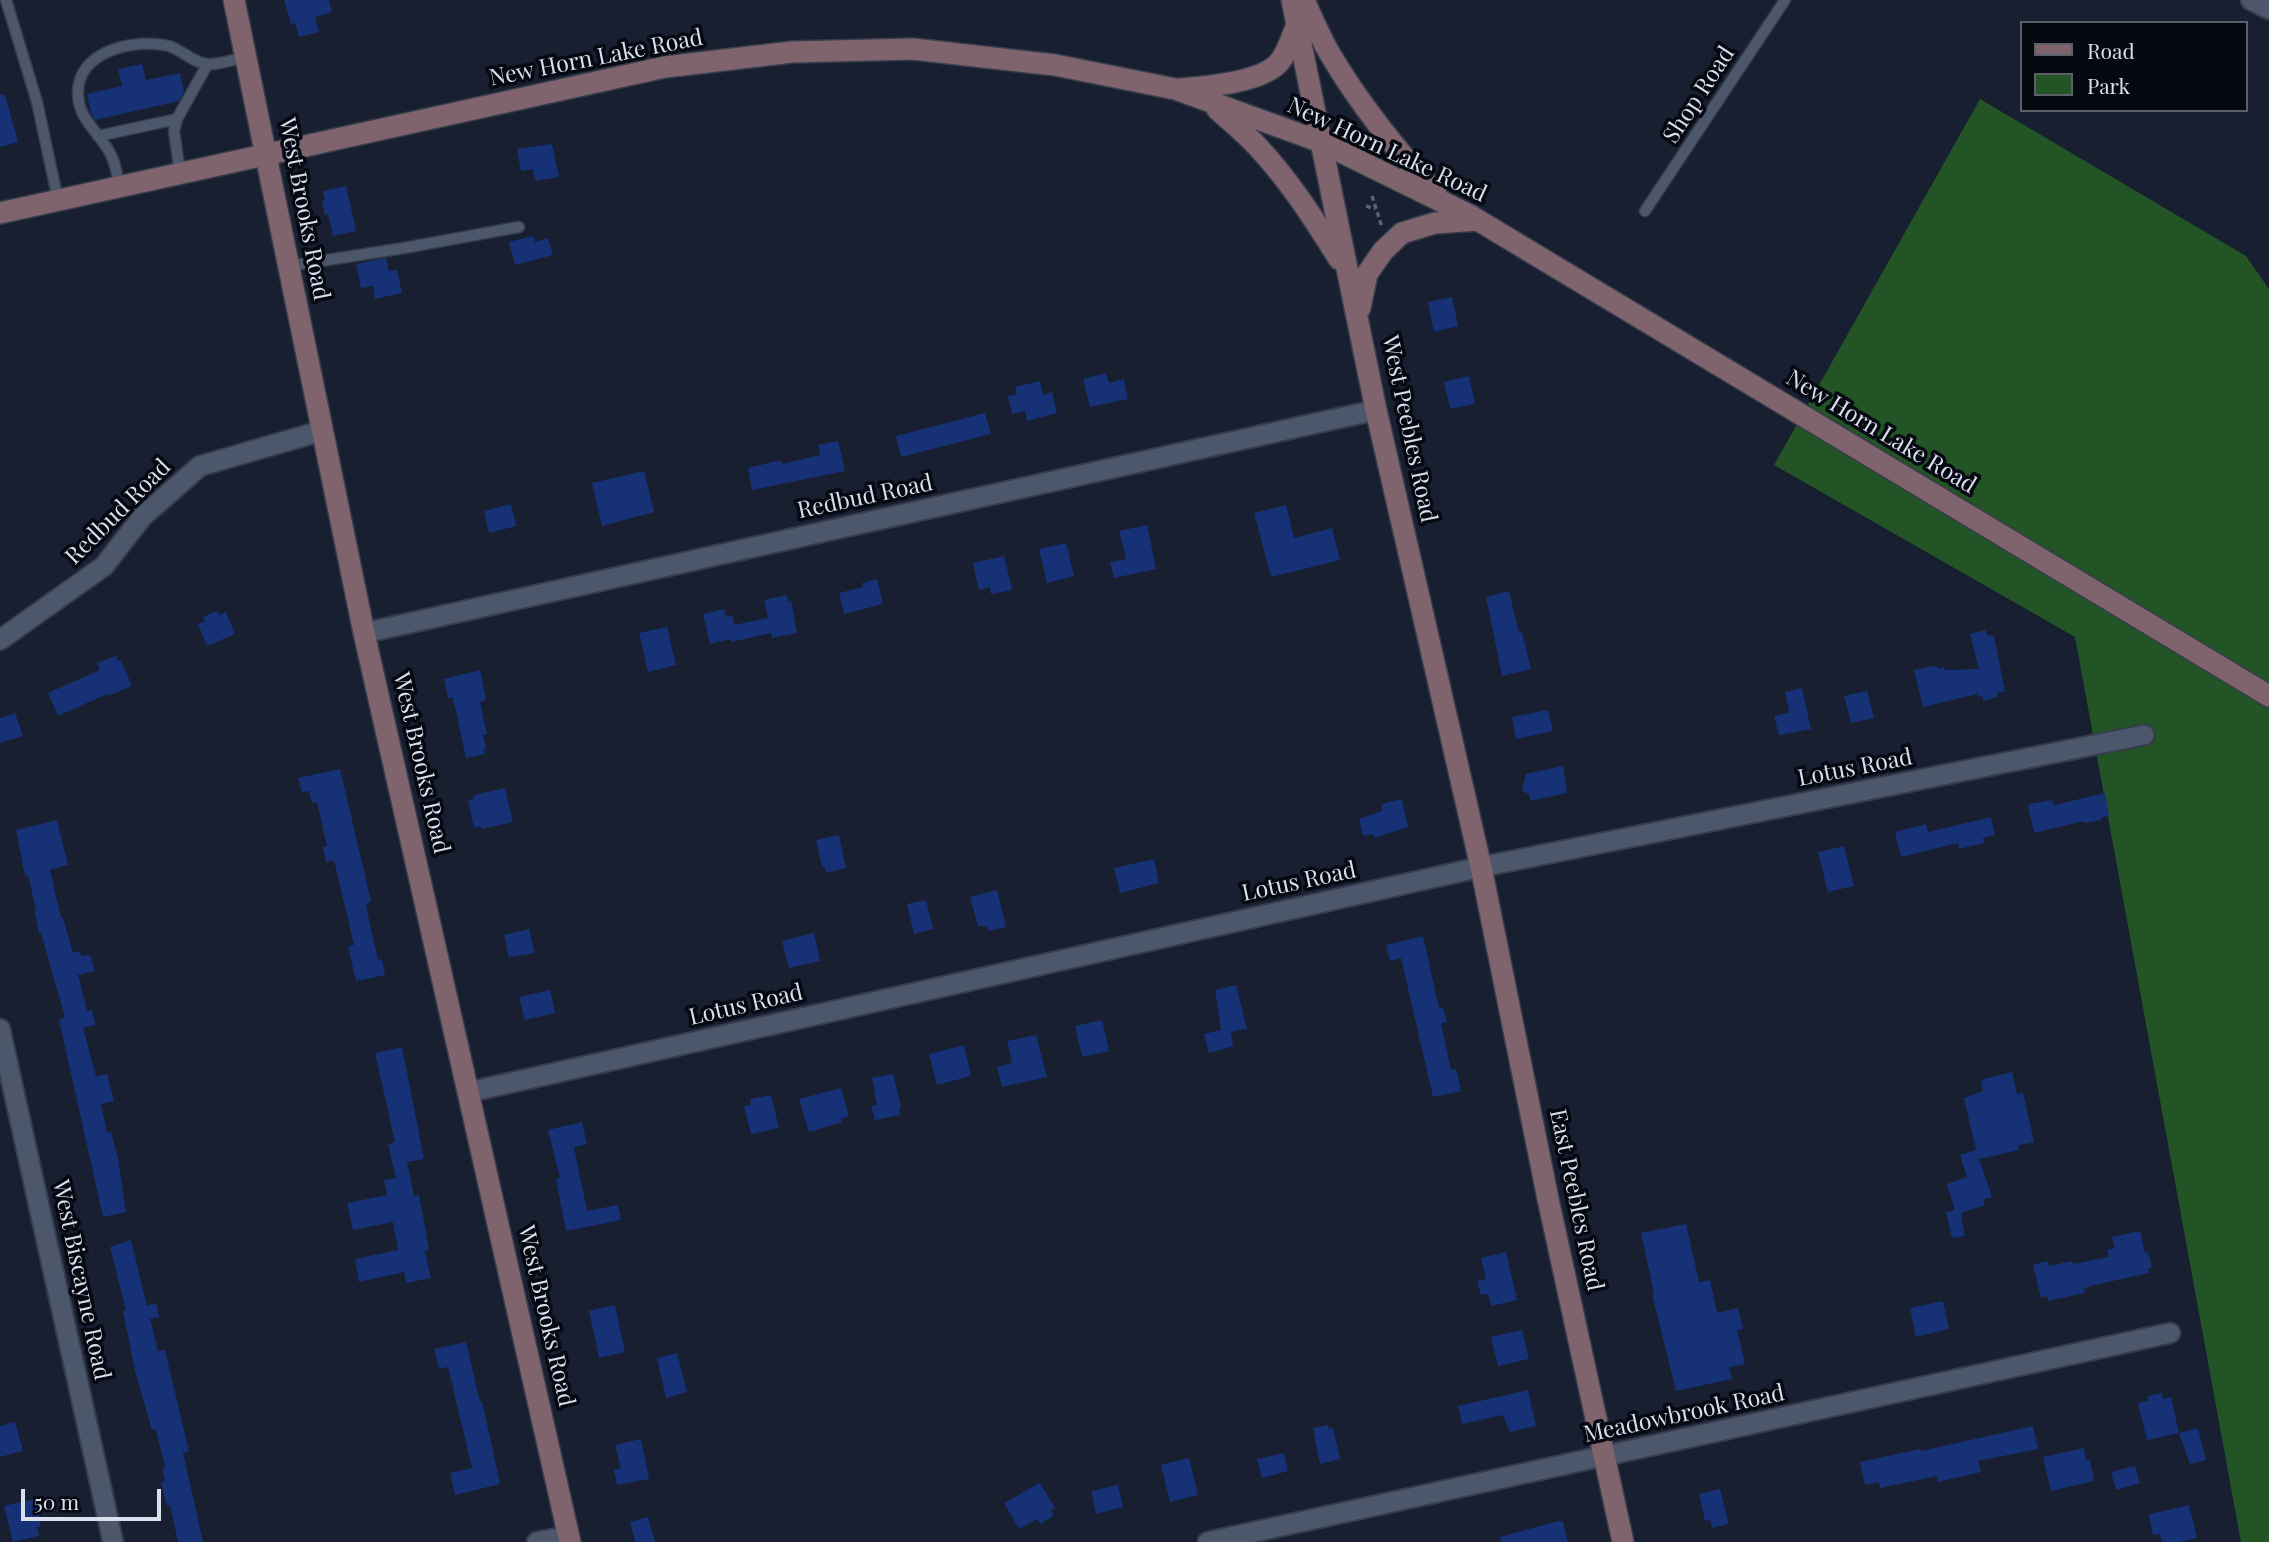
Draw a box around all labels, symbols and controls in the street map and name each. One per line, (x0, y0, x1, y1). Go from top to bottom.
legend (2021, 21, 2248, 112)
street label: New Horn Lake Road (487, 24, 705, 92)
text: Road (2087, 36, 2135, 64)
street label: Shop Road (1657, 41, 1741, 149)
text: Park (2087, 71, 2130, 99)
street label: New Horn Lake Road (1283, 92, 1491, 208)
street label: West Brooks Road (273, 116, 335, 302)
street label: West Peebles Road (1376, 333, 1442, 525)
street label: New Horn Lake Road (1781, 364, 1981, 500)
street label: Redbud Road (60, 454, 176, 570)
street label: Redbud Road (795, 469, 935, 525)
street label: West Brooks Road (387, 670, 455, 856)
street label: Lotus Road (1795, 743, 1915, 793)
street label: Lotus Road (1239, 856, 1359, 908)
street label: Lotus Road (686, 979, 806, 1031)
street label: East Peebles Road (1543, 1107, 1609, 1293)
street label: West Biscayne Road (46, 1177, 116, 1383)
street label: West Brooks Road (512, 1223, 580, 1409)
street label: Meadowbrook Road (1581, 1379, 1787, 1449)
scale bar (24, 1476, 164, 1520)
text: 50 m (34, 1487, 79, 1515)

